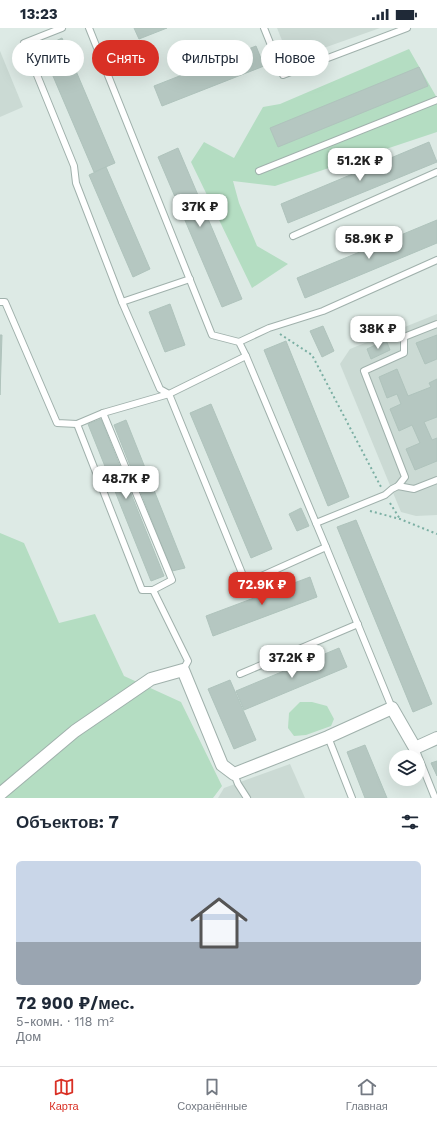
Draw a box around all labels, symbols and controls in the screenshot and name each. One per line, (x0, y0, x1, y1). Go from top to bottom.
text: 13:23 (20, 5, 58, 23)
chip: Купить (12, 40, 84, 76)
chip: Снять (92, 40, 159, 76)
chip: Фильтры (167, 40, 253, 76)
chip: Новое (261, 40, 329, 76)
pin: 51.2K ₽ (323, 148, 397, 182)
text: 51.2K ₽ (337, 153, 383, 168)
pin: 37K ₽ (172, 194, 228, 228)
text: 37K ₽ (182, 199, 218, 214)
pin: 58.9K ₽ (332, 226, 406, 260)
text: 58.9K ₽ (344, 231, 394, 246)
pin: 38K ₽ (350, 316, 406, 350)
text: 38K ₽ (359, 321, 397, 336)
pin: 48.7K ₽ (89, 466, 163, 500)
text: 48.7K ₽ (102, 471, 150, 486)
pin: 72.9K ₽ (225, 572, 299, 606)
text: 72.9K ₽ (237, 577, 287, 592)
pin: 37.2K ₽ (255, 645, 329, 679)
text: 37.2K ₽ (269, 650, 315, 665)
map controls (389, 750, 425, 786)
button: layers (389, 750, 425, 786)
icon: filters (399, 811, 421, 833)
text: Объектов: 7 (16, 812, 119, 832)
icon: home (183, 887, 255, 959)
text: 72 900 ₽/мес. (16, 993, 134, 1013)
text: 5-комн. · 118 m² (16, 1014, 114, 1029)
text: Дом (16, 1029, 41, 1044)
tab: Карта (49, 1076, 79, 1113)
tab: Сохранённые (177, 1076, 247, 1113)
tab: Главная (346, 1076, 388, 1113)

